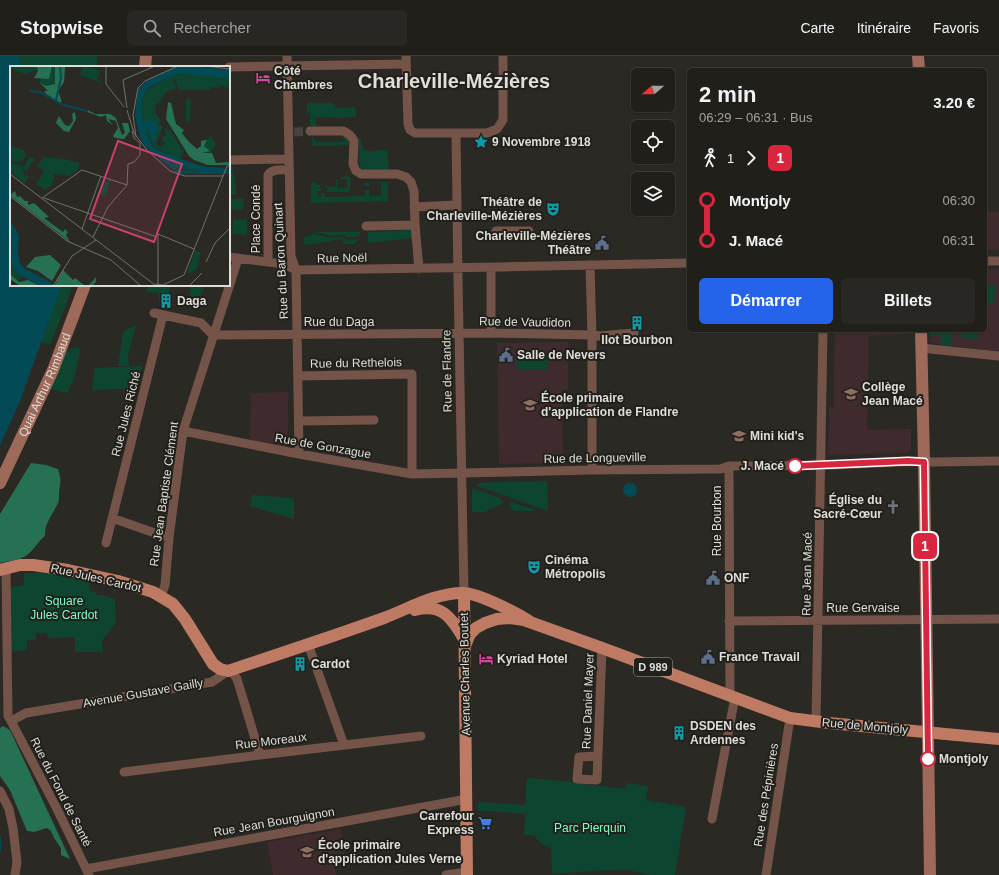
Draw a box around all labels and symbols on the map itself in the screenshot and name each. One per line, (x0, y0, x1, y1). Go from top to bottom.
place label: Côté Chambres (274, 64, 333, 92)
inset map (10, 66, 230, 286)
north arrow (631, 68, 675, 112)
hotel icon: Côté Chambres (255, 70, 271, 86)
district label: Charleville-Mézières (358, 70, 550, 92)
place icon: 9 Novembre 1918 (473, 134, 489, 150)
place label: 9 Novembre 1918 (492, 135, 591, 149)
street label: Place Condé (249, 184, 263, 253)
place label: Théâtre de Charleville-Mézières (427, 195, 542, 223)
theatre icon: Théâtre de Charleville-Mézières (545, 201, 561, 217)
street label: Rue du Baron Quinart (271, 202, 291, 320)
place label: Charleville-Mézières Théâtre (476, 229, 591, 257)
public building icon: Charleville-Mézières Théâtre (594, 235, 610, 251)
street label: Rue Noël (317, 251, 367, 265)
building icon: Daga (158, 293, 174, 309)
place label: Daga (177, 294, 207, 308)
street label: Rue de Vaudidon (479, 314, 571, 330)
street label: Rue du Daga (304, 315, 375, 329)
building icon: Ilot Bourbon (629, 315, 645, 331)
street label: Rue de Flandre (439, 329, 455, 412)
street label: Quai Arthur Rimbaud (16, 331, 73, 439)
place label: Ilot Bourbon (601, 333, 673, 347)
public building icon: Salle de Nevers (498, 347, 514, 363)
place label: Salle de Nevers (517, 348, 606, 362)
street label: Rue du Rethelois (310, 355, 402, 371)
street label: Rue Jules Riché (109, 370, 143, 458)
place label: Collège Jean Macé (862, 380, 923, 408)
school or university icon: Collège Jean Macé (843, 386, 859, 402)
place label: École primaire d'application de Flandre (541, 390, 679, 419)
school or university icon: École primaire d'application de Flandre (522, 397, 538, 413)
street label: Rue Jean Baptiste Clément (147, 420, 181, 567)
school or university icon: Mini kid's (731, 428, 747, 444)
place label: Mini kid's (750, 429, 805, 443)
street label: Rue de Gonzague (274, 431, 372, 461)
street label: Rue de Longueville (544, 450, 647, 466)
marker: J. Macé (787, 458, 803, 474)
place label: J. Macé (741, 459, 784, 473)
street label: Rue Bourbon (710, 486, 724, 556)
place label: Église du Sacré-Cœur (813, 492, 882, 521)
church icon: Église du Sacré-Cœur (885, 499, 901, 515)
street label: Rue Jean Macé (799, 532, 815, 616)
line badge: 1 (912, 533, 938, 559)
place label: Cinéma Métropolis (545, 553, 606, 581)
theatre icon: Cinéma Métropolis (526, 559, 542, 575)
street label: Rue Jules Cardot (49, 561, 143, 595)
public building icon: ONF (705, 570, 721, 586)
place label: ONF (724, 571, 749, 585)
park label: Square Jules Cardot (30, 594, 98, 622)
street label: Rue Gervaise (826, 601, 900, 615)
street label: Avenue Charles Boutet (457, 612, 473, 736)
public building icon: France Travail (700, 649, 716, 665)
place label: France Travail (719, 650, 800, 664)
hotel icon: Kyriad Hotel (478, 651, 494, 667)
place label: Kyriad Hotel (497, 652, 568, 666)
street label: Rue Daniel Mayer (579, 653, 597, 749)
building icon: Cardot (292, 656, 308, 672)
place label: Cardot (311, 657, 350, 671)
road number: D 989 (634, 658, 672, 676)
street label: Avenue Gustave Gailly (82, 676, 204, 710)
street label: Rue de Montjoly (821, 715, 909, 737)
place label: DSDEN des Ardennes (690, 719, 756, 747)
building icon: DSDEN des Ardennes (671, 725, 687, 741)
street label: Rue Moreaux (234, 730, 308, 752)
street label: Rue du Fond de Santé (27, 735, 95, 849)
street label: Rue des Pépinières (751, 742, 781, 848)
marker: Montjoly (920, 751, 936, 767)
place label: Montjoly (939, 752, 989, 766)
street label: Rue Jean Bourguignon (212, 804, 336, 840)
place label: Carrefour Express (419, 809, 474, 837)
supermarket icon: Carrefour Express (477, 815, 493, 831)
park label: Parc Pierquin (554, 821, 626, 835)
place label: École primaire d'application Jules Verne (318, 837, 462, 866)
school or university icon: École primaire d'application Jules Verne (299, 844, 315, 860)

